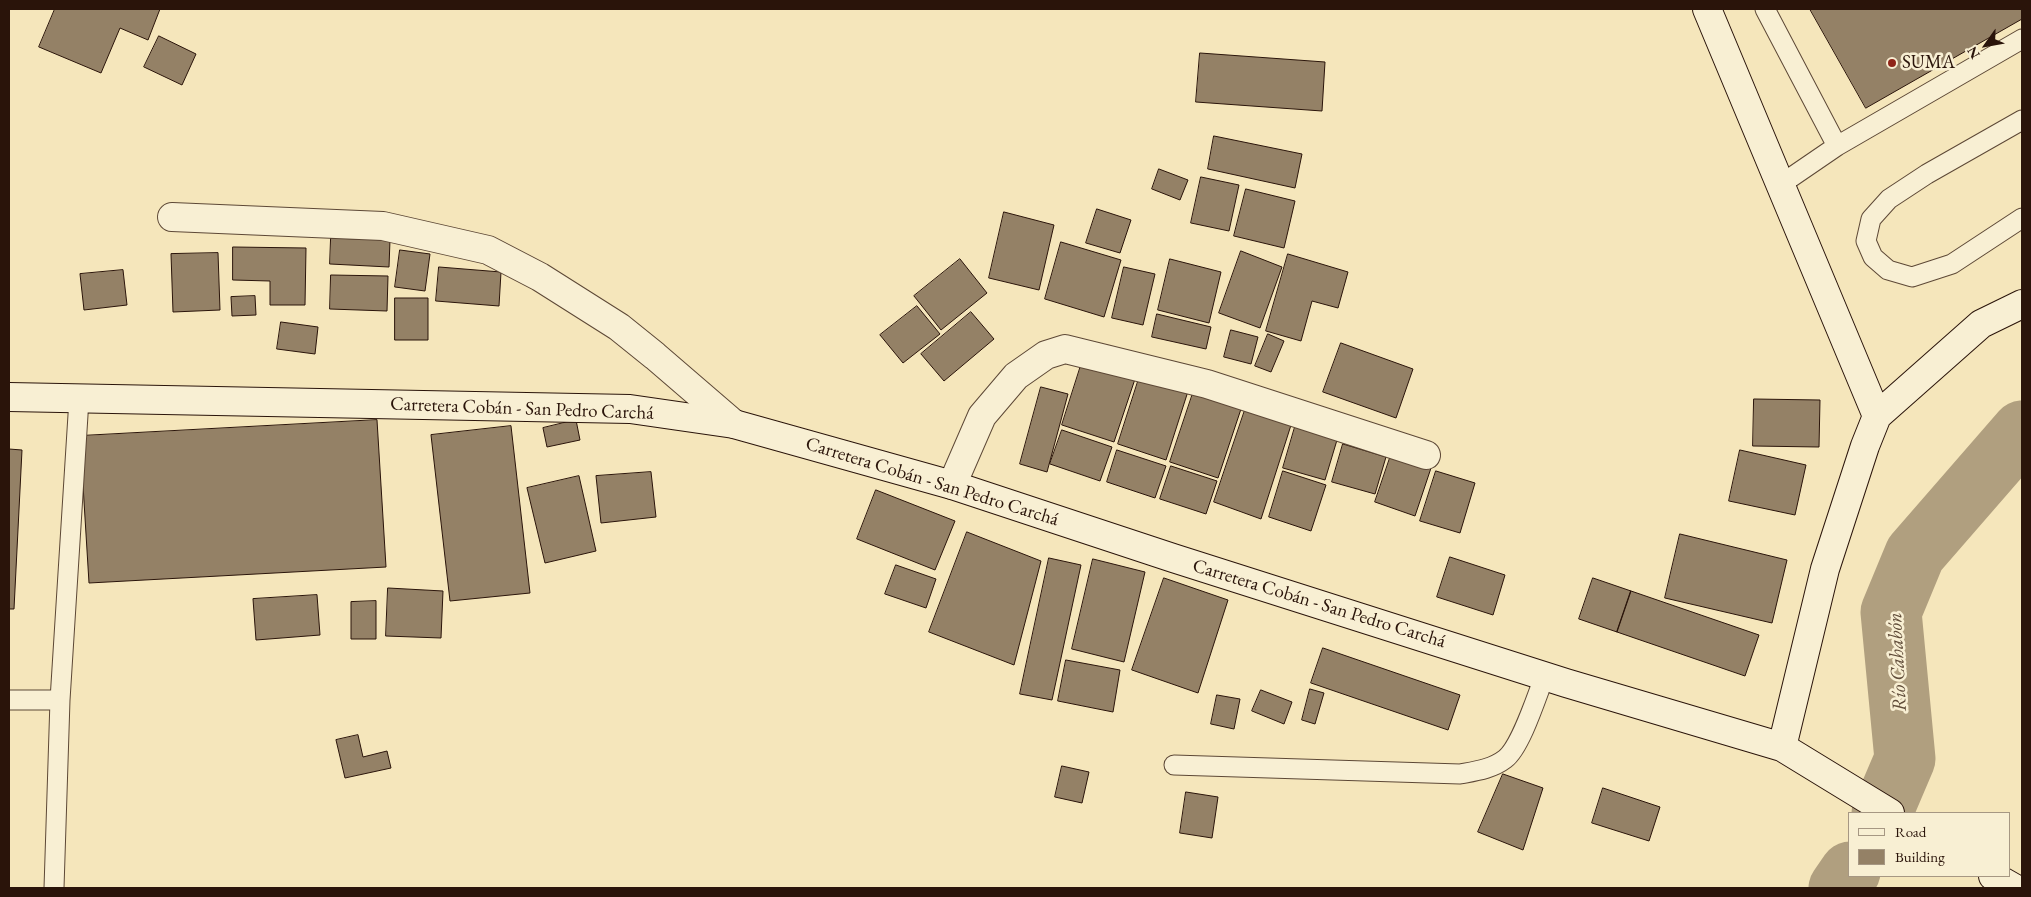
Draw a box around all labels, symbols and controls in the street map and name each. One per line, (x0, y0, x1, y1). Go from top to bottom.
north arrow (1961, 20, 2011, 70)
text: N (1963, 43, 1984, 63)
place label: SUMA (1902, 52, 1955, 74)
marker: SUMA (1886, 57, 1898, 69)
street label: Carretera Cobán - San Pedro Carchá (390, 393, 654, 425)
street label: Carretera Cobán - San Pedro Carchá (803, 433, 1061, 531)
street label: Carretera Cobán - San Pedro Carchá (1190, 555, 1448, 653)
water label: Río Cahabón (1883, 612, 1913, 712)
legend (1848, 812, 2011, 877)
text: Road (1895, 822, 1926, 841)
text: Building (1895, 847, 1945, 866)

